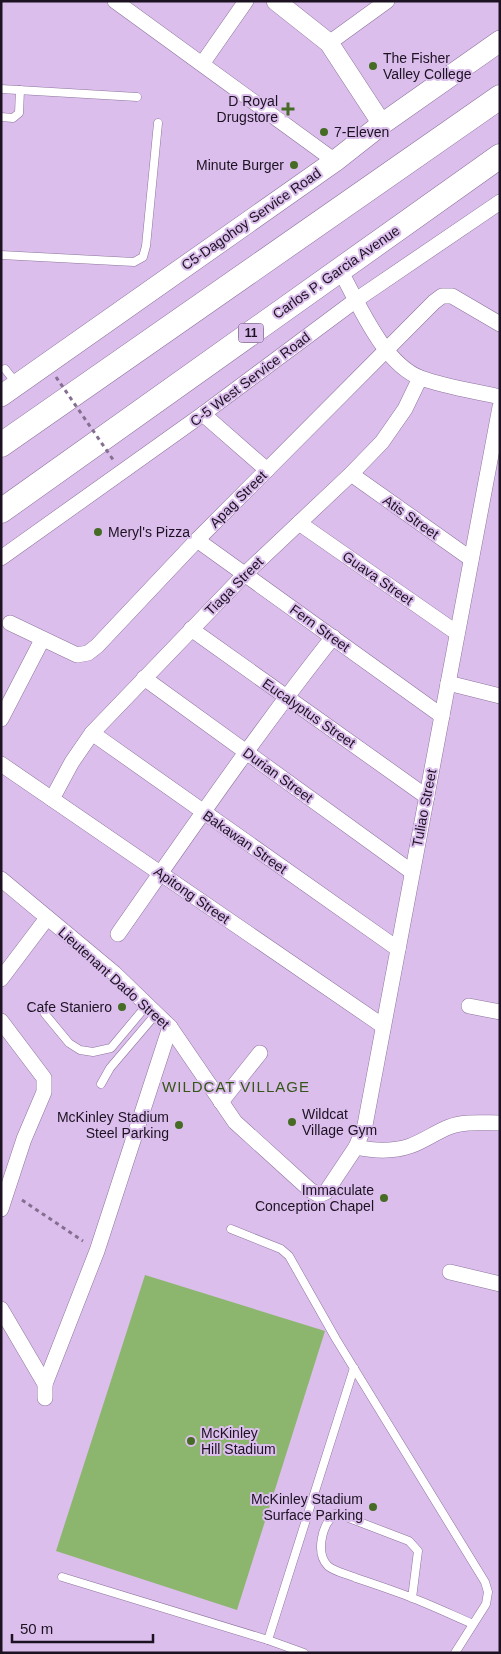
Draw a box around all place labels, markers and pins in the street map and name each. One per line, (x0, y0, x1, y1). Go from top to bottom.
place label: The Fisher Valley College (383, 50, 472, 82)
marker: The Fisher Valley College (367, 60, 379, 72)
place label: D Royal Drugstore (217, 93, 278, 125)
marker: D Royal Drugstore (282, 103, 294, 115)
place label: 7-Eleven (334, 124, 389, 140)
marker: 7-Eleven (318, 126, 330, 138)
place label: Minute Burger (196, 157, 284, 173)
marker: Minute Burger (288, 159, 300, 171)
place label: Meryl's Pizza (108, 524, 190, 540)
marker: Meryl's Pizza (92, 526, 104, 538)
place label: Cafe Staniero (26, 999, 112, 1015)
marker: Cafe Staniero (116, 1001, 128, 1013)
place label: Wildcat Village Gym (302, 1106, 377, 1138)
place label: McKinley Stadium Steel Parking (57, 1109, 169, 1141)
marker: Wildcat Village Gym (286, 1116, 298, 1128)
marker: McKinley Stadium Steel Parking (173, 1119, 185, 1131)
place label: Immaculate Conception Chapel (255, 1182, 374, 1214)
marker: Immaculate Conception Chapel (378, 1192, 390, 1204)
place label: McKinley Hill Stadium (201, 1425, 276, 1457)
marker: McKinley Hill Stadium (185, 1435, 197, 1447)
place label: McKinley Stadium Surface Parking (251, 1491, 363, 1523)
marker: McKinley Stadium Surface Parking (367, 1501, 379, 1513)

